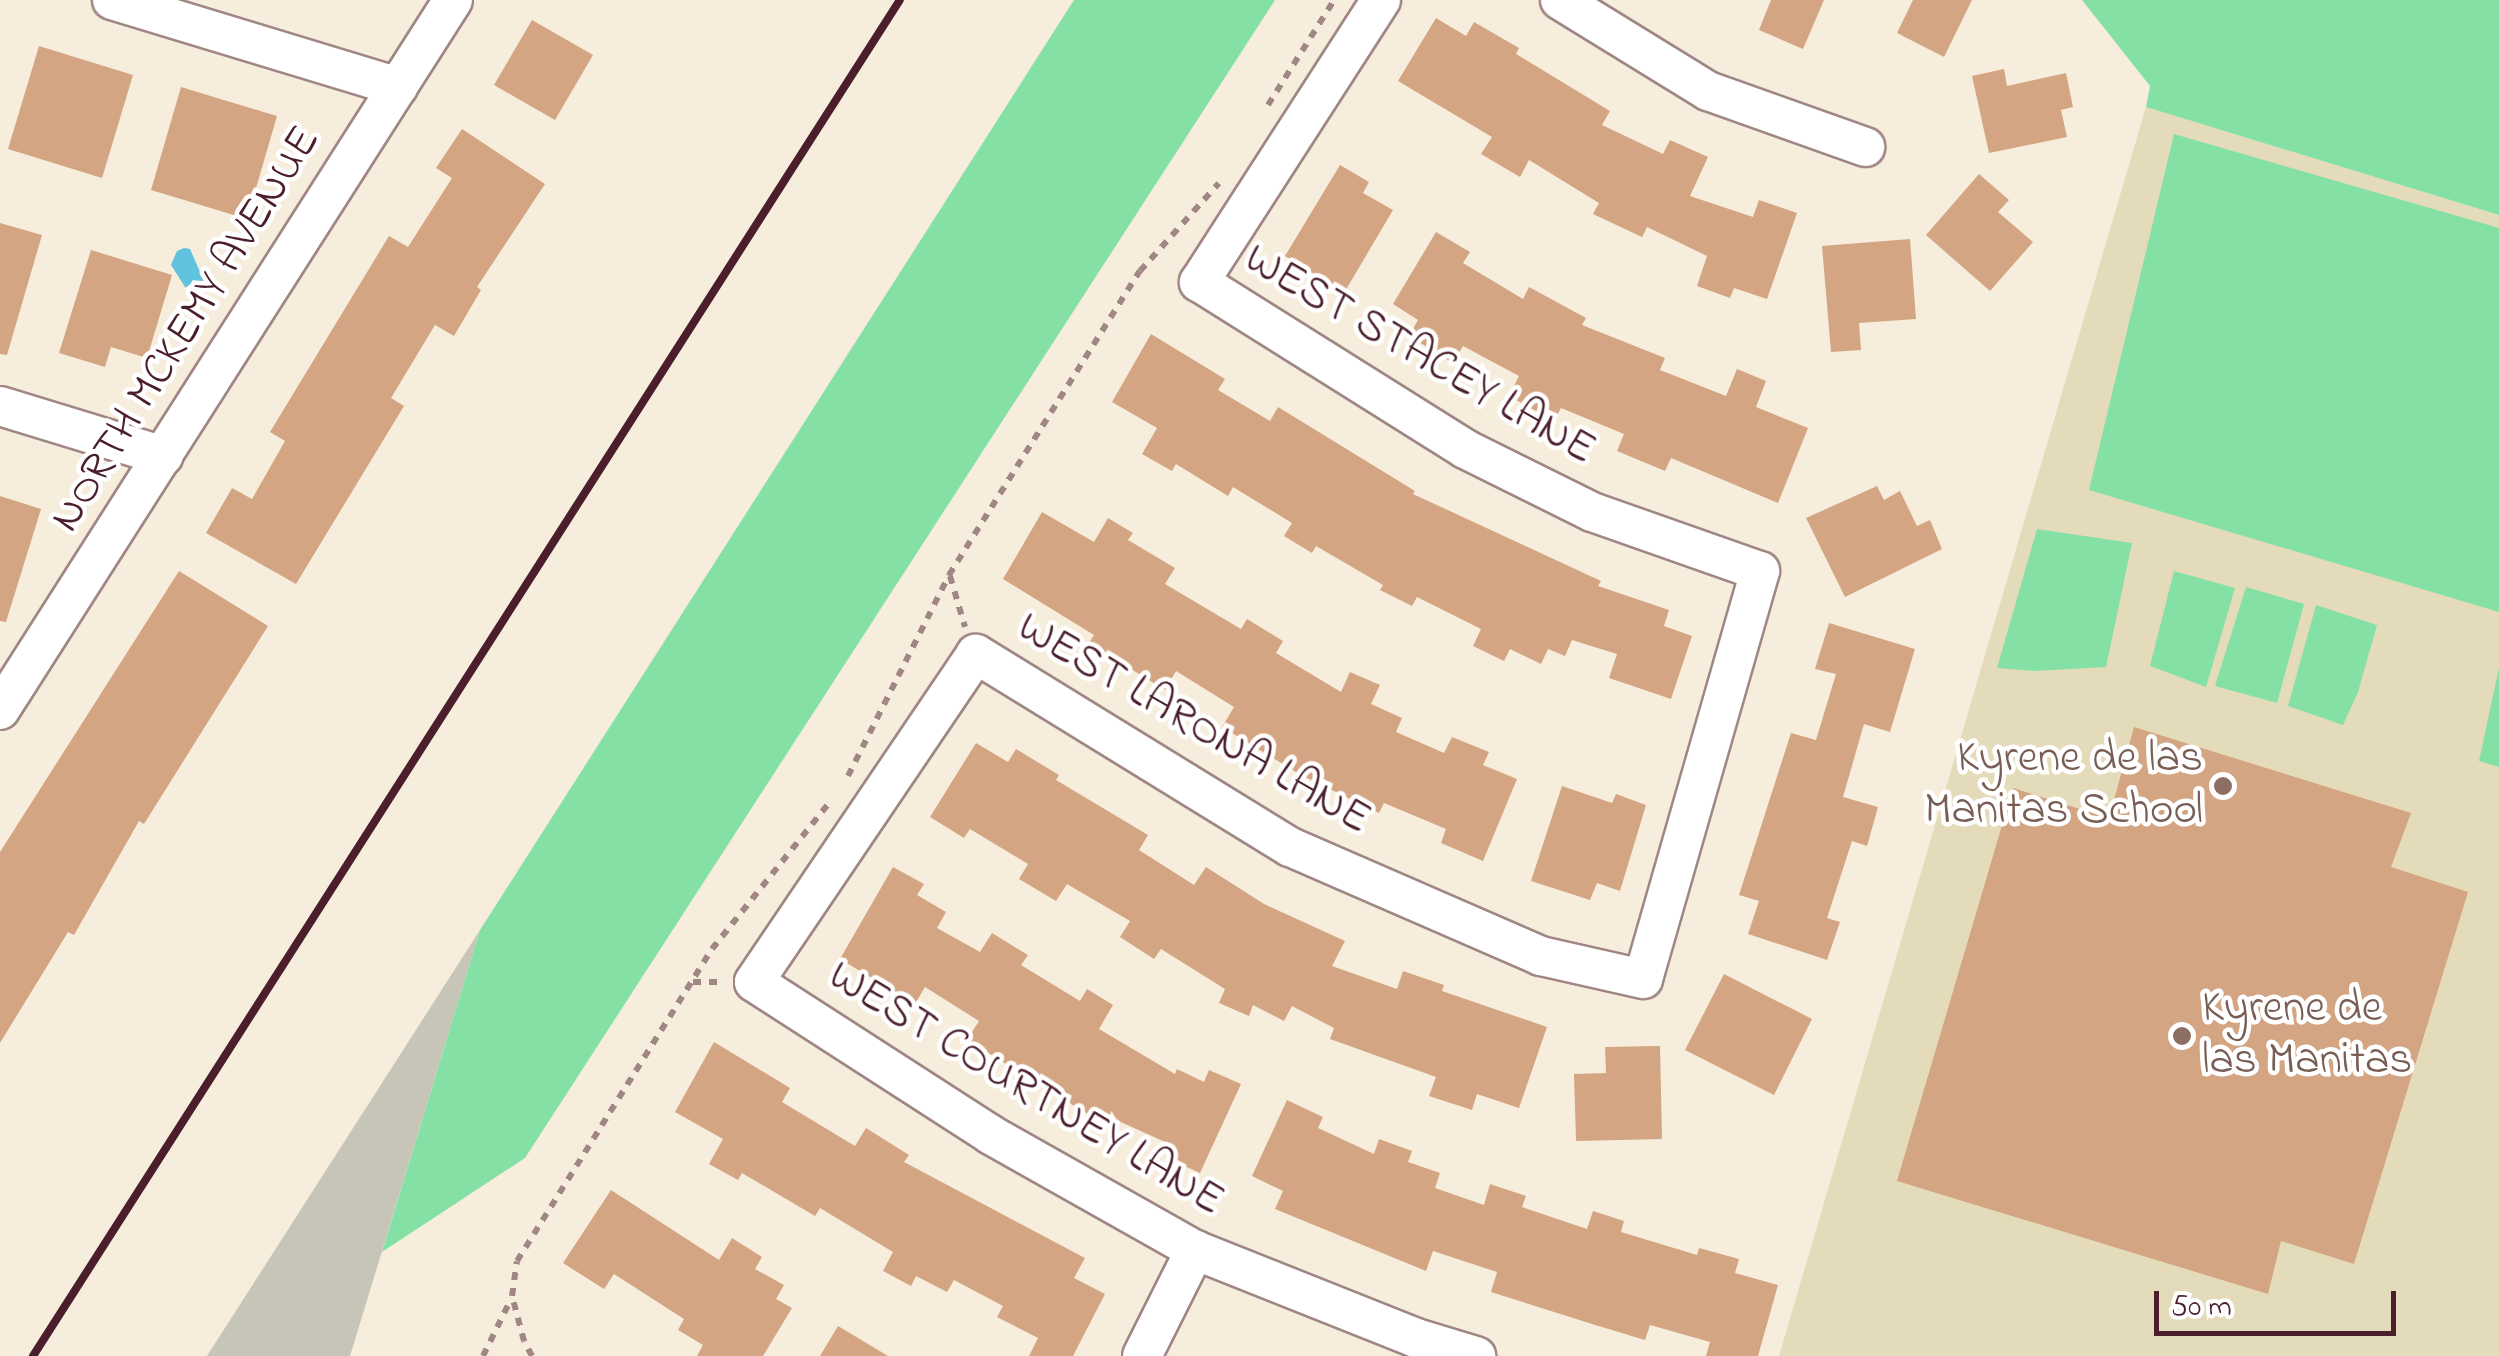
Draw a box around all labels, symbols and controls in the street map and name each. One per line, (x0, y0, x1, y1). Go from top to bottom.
street label: NORTH MCKEMY AVENUE (40, 117, 334, 543)
street label: WEST STACEY LANE (1234, 234, 1604, 478)
street label: WEST LARONA LANE (1007, 602, 1379, 848)
place label: Kyrene de las Manitas School (1924, 733, 2203, 839)
marker: Kyrene de las Manitas School (2212, 775, 2234, 797)
street label: WEST COURTNEY LANE (818, 951, 1232, 1229)
place label: Kyrene de las Manitas (2202, 983, 2412, 1089)
marker: Kyrene de las Manitas (2171, 1025, 2193, 1047)
scale bar (2159, 1271, 2402, 1333)
text: 50 m (2171, 1286, 2232, 1330)

